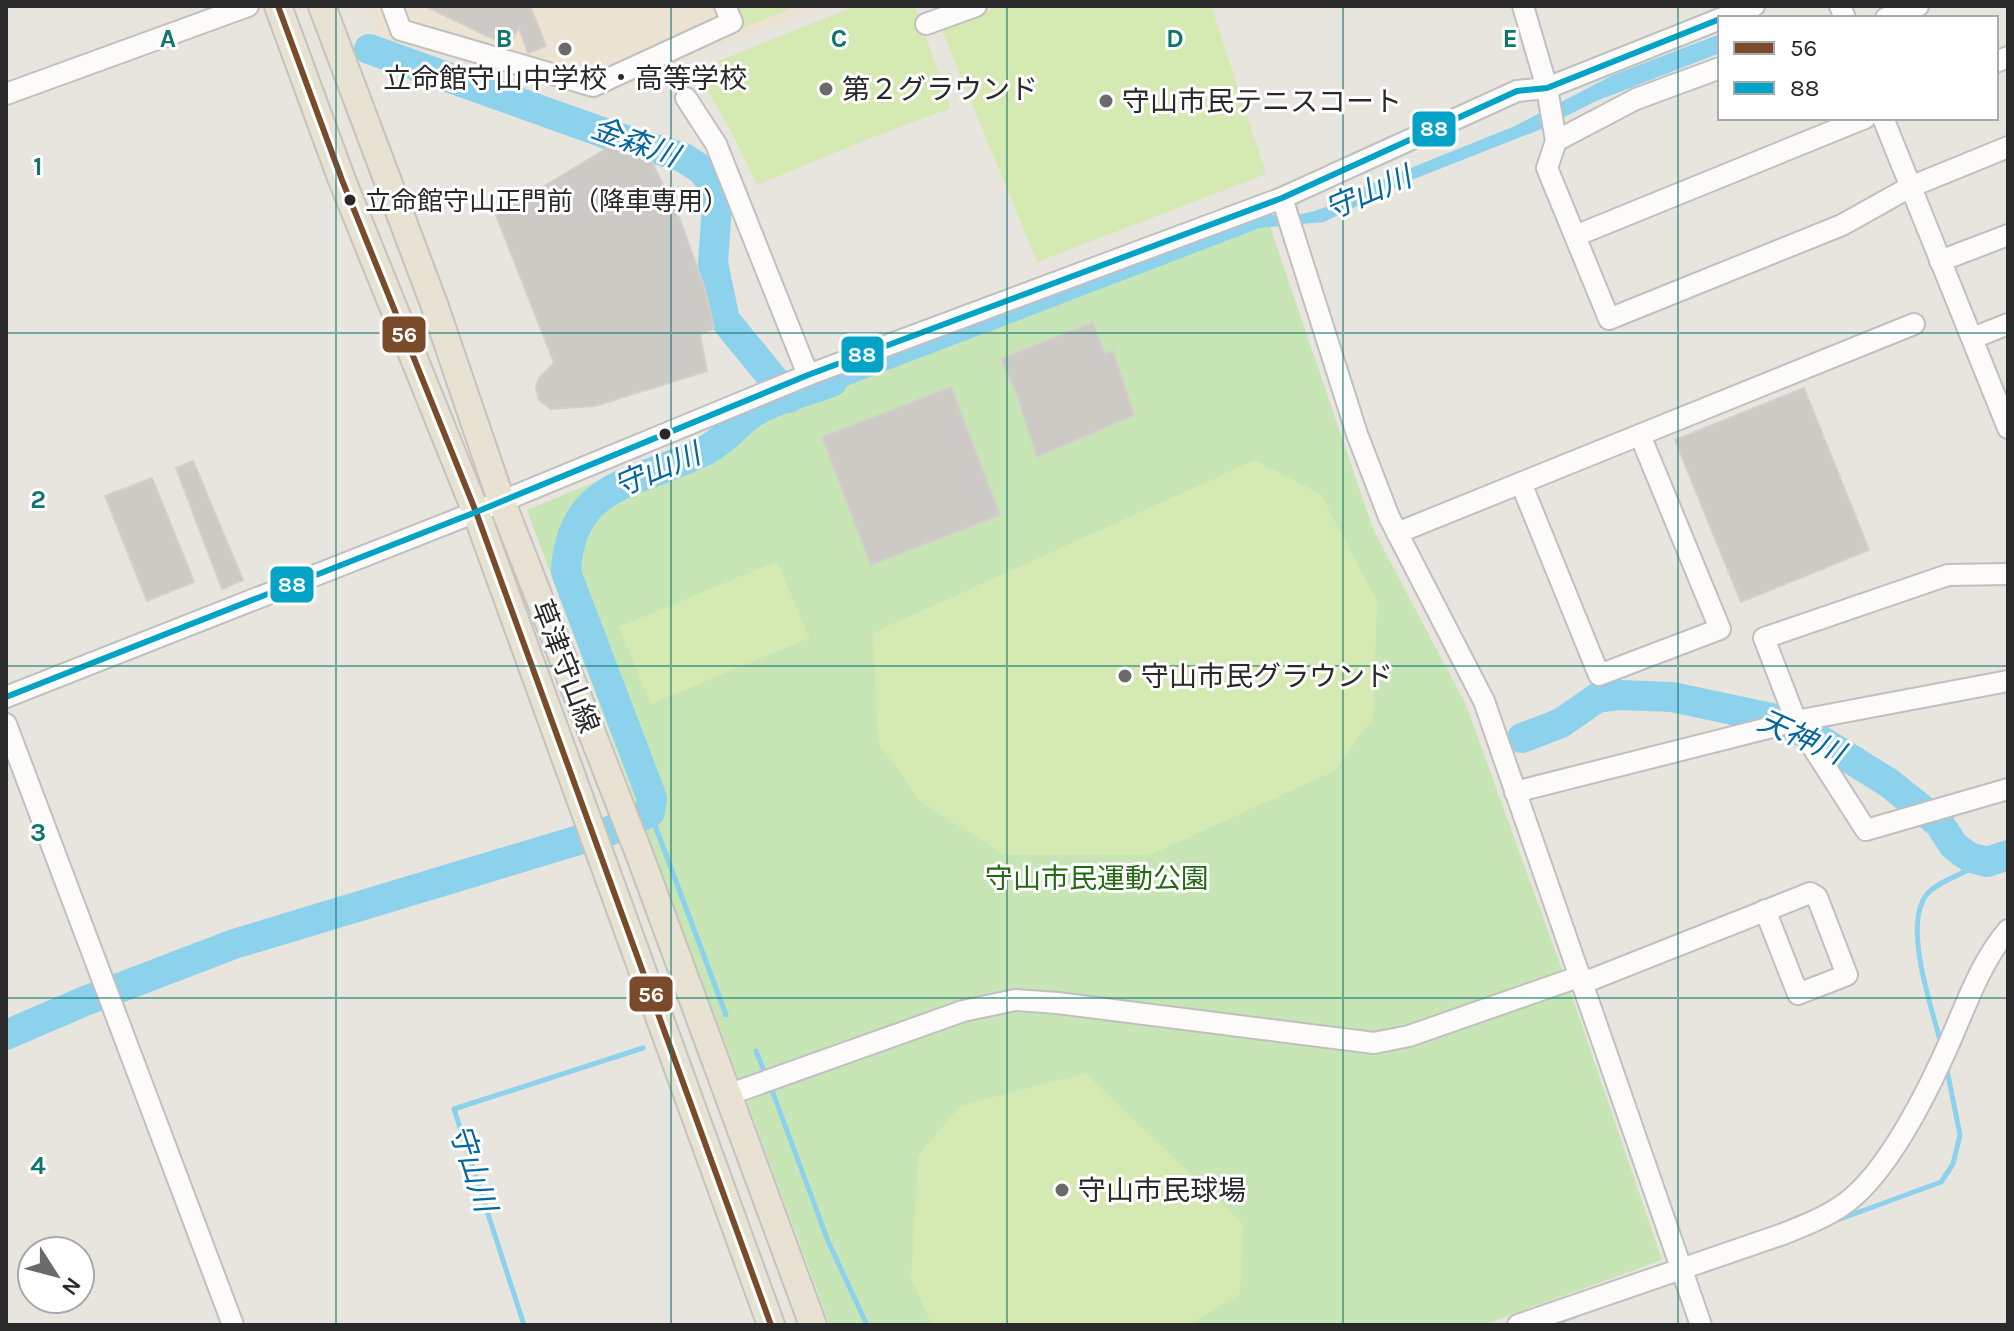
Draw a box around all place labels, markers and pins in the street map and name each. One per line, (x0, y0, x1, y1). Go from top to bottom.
marker: 立命館守山中学校・高等学校 (556, 40, 574, 58)
place label: 立命館守山中学校・高等学校 (383, 62, 747, 95)
place label: 第２グラウンド (842, 73, 1038, 106)
marker: 第２グラウンド (817, 80, 835, 98)
place label: 守山市民テニスコート (1122, 85, 1402, 118)
marker: 守山市民テニスコート (1097, 92, 1115, 110)
place label: 立命館守山正門前（降車専用） (365, 186, 729, 217)
marker: 立命館守山正門前（降車専用） (342, 192, 358, 208)
unlabelled marker (657, 426, 673, 442)
place label: 守山市民グラウンド (1141, 660, 1393, 693)
marker: 守山市民グラウンド (1116, 667, 1134, 685)
place label: 守山市民球場 (1078, 1174, 1246, 1207)
marker: 守山市民球場 (1053, 1181, 1071, 1199)

